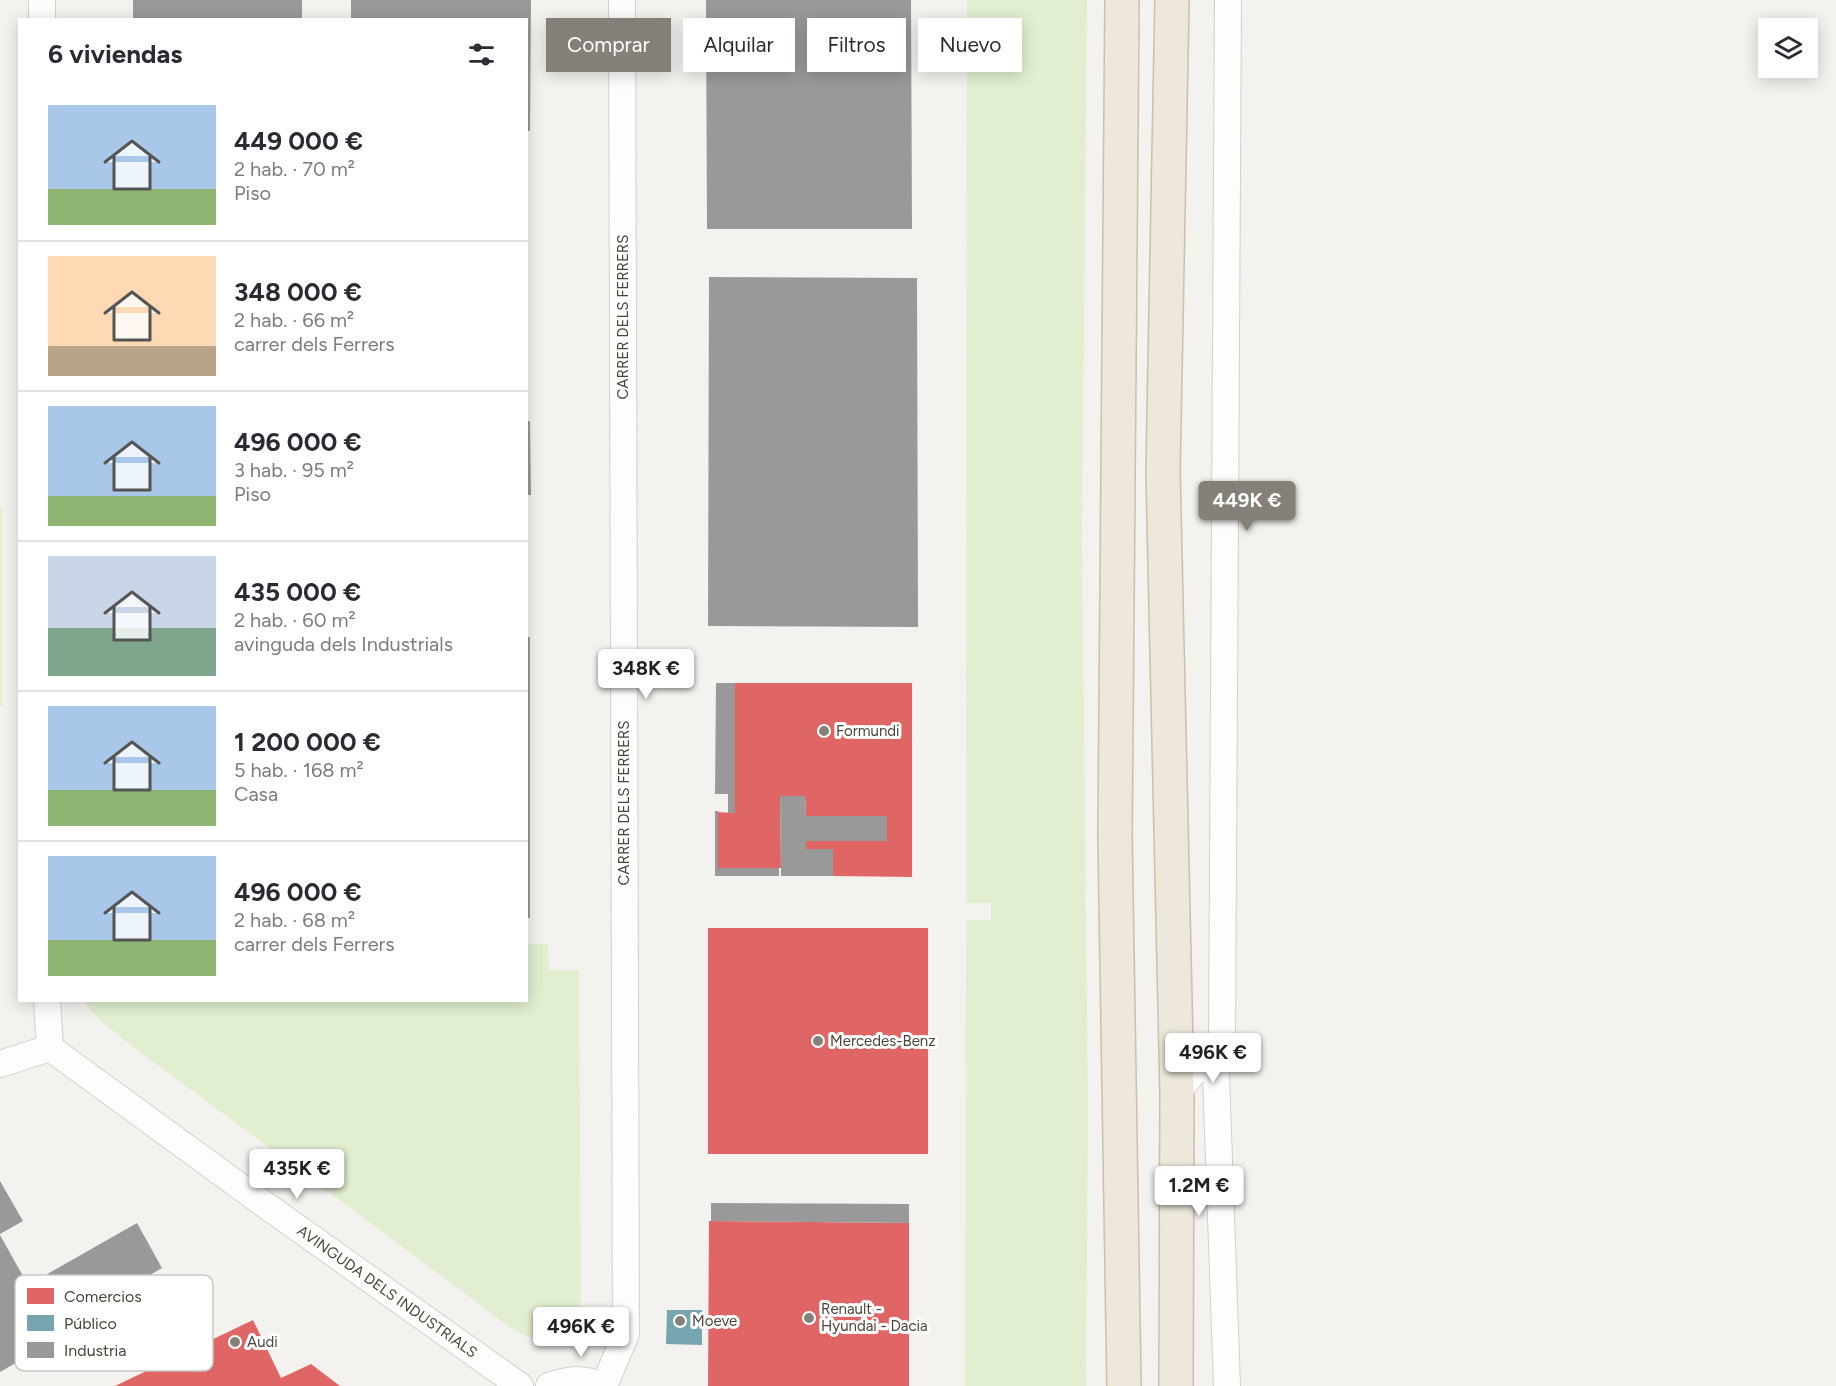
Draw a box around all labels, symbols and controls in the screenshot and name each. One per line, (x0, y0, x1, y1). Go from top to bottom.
chip: Comprar (546, 18, 671, 72)
chip: Alquilar (683, 18, 795, 72)
chip: Filtros (807, 18, 906, 72)
chip: Nuevo (918, 18, 1022, 72)
map controls (1758, 18, 1818, 78)
button: layers (1758, 18, 1818, 78)
text: 6 viviendas (48, 38, 182, 70)
icon: filters (465, 38, 498, 71)
text: 449 000 € (234, 125, 363, 157)
icon: home (96, 129, 168, 201)
text: 2 hab. · 70 m² (234, 157, 355, 181)
text: Piso (234, 181, 271, 205)
street label: CARRER DELS FERRERS (614, 235, 632, 399)
text: 348 000 € (234, 276, 362, 308)
icon: home (96, 280, 168, 352)
text: 2 hab. · 66 m² (234, 308, 354, 332)
text: carrer dels Ferrers (234, 332, 395, 356)
text: 496 000 € (234, 426, 362, 458)
icon: home (96, 430, 168, 502)
text: 3 hab. · 95 m² (234, 458, 354, 482)
pin: 449K € (1198, 481, 1296, 532)
text: Piso (234, 482, 271, 506)
text: 449K € (1213, 488, 1281, 512)
text: 435 000 € (234, 576, 361, 608)
icon: home (96, 580, 168, 652)
text: 2 hab. · 60 m² (234, 608, 356, 632)
text: avinguda dels Industrials (234, 632, 453, 656)
pin: 348K € (597, 649, 695, 700)
text: 348K € (612, 656, 680, 680)
street label: CARRER DELS FERRERS (615, 721, 633, 885)
place label: Formundi (836, 722, 900, 740)
marker: Formundi (817, 724, 831, 738)
text: 1 200 000 € (234, 726, 381, 758)
icon: home (96, 730, 168, 802)
text: 5 hab. · 168 m² (234, 758, 364, 782)
text: Casa (234, 782, 278, 806)
text: 496 000 € (234, 876, 362, 908)
icon: home (96, 880, 168, 952)
text: 2 hab. · 68 m² (234, 908, 355, 932)
text: carrer dels Ferrers (234, 932, 395, 956)
place label: Mercedes-Benz (830, 1032, 936, 1050)
pin: 496K € (1164, 1033, 1262, 1084)
marker: Mercedes-Benz (811, 1034, 825, 1048)
text: 496K € (1179, 1040, 1247, 1064)
pin: 435K € (248, 1149, 346, 1200)
text: 435K € (263, 1156, 331, 1180)
pin: 1.2M € (1150, 1166, 1248, 1217)
text: 1.2M € (1169, 1173, 1229, 1197)
street label: AVINGUDA DELS INDUSTRIALS (294, 1222, 481, 1362)
legend (15, 1275, 213, 1371)
text: Comercios (64, 1287, 142, 1306)
place label: Renault - Hyundai - Dacia (821, 1300, 928, 1335)
pin: 496K € (532, 1307, 630, 1358)
marker: Renault - Hyundai - Dacia (802, 1311, 816, 1325)
place label: Moeve (692, 1312, 737, 1330)
text: Público (64, 1314, 117, 1333)
text: 496K € (547, 1314, 615, 1338)
marker: Moeve (673, 1314, 687, 1328)
place label: Audi (247, 1333, 278, 1351)
marker: Audi (228, 1335, 242, 1349)
text: Industria (64, 1341, 126, 1360)

